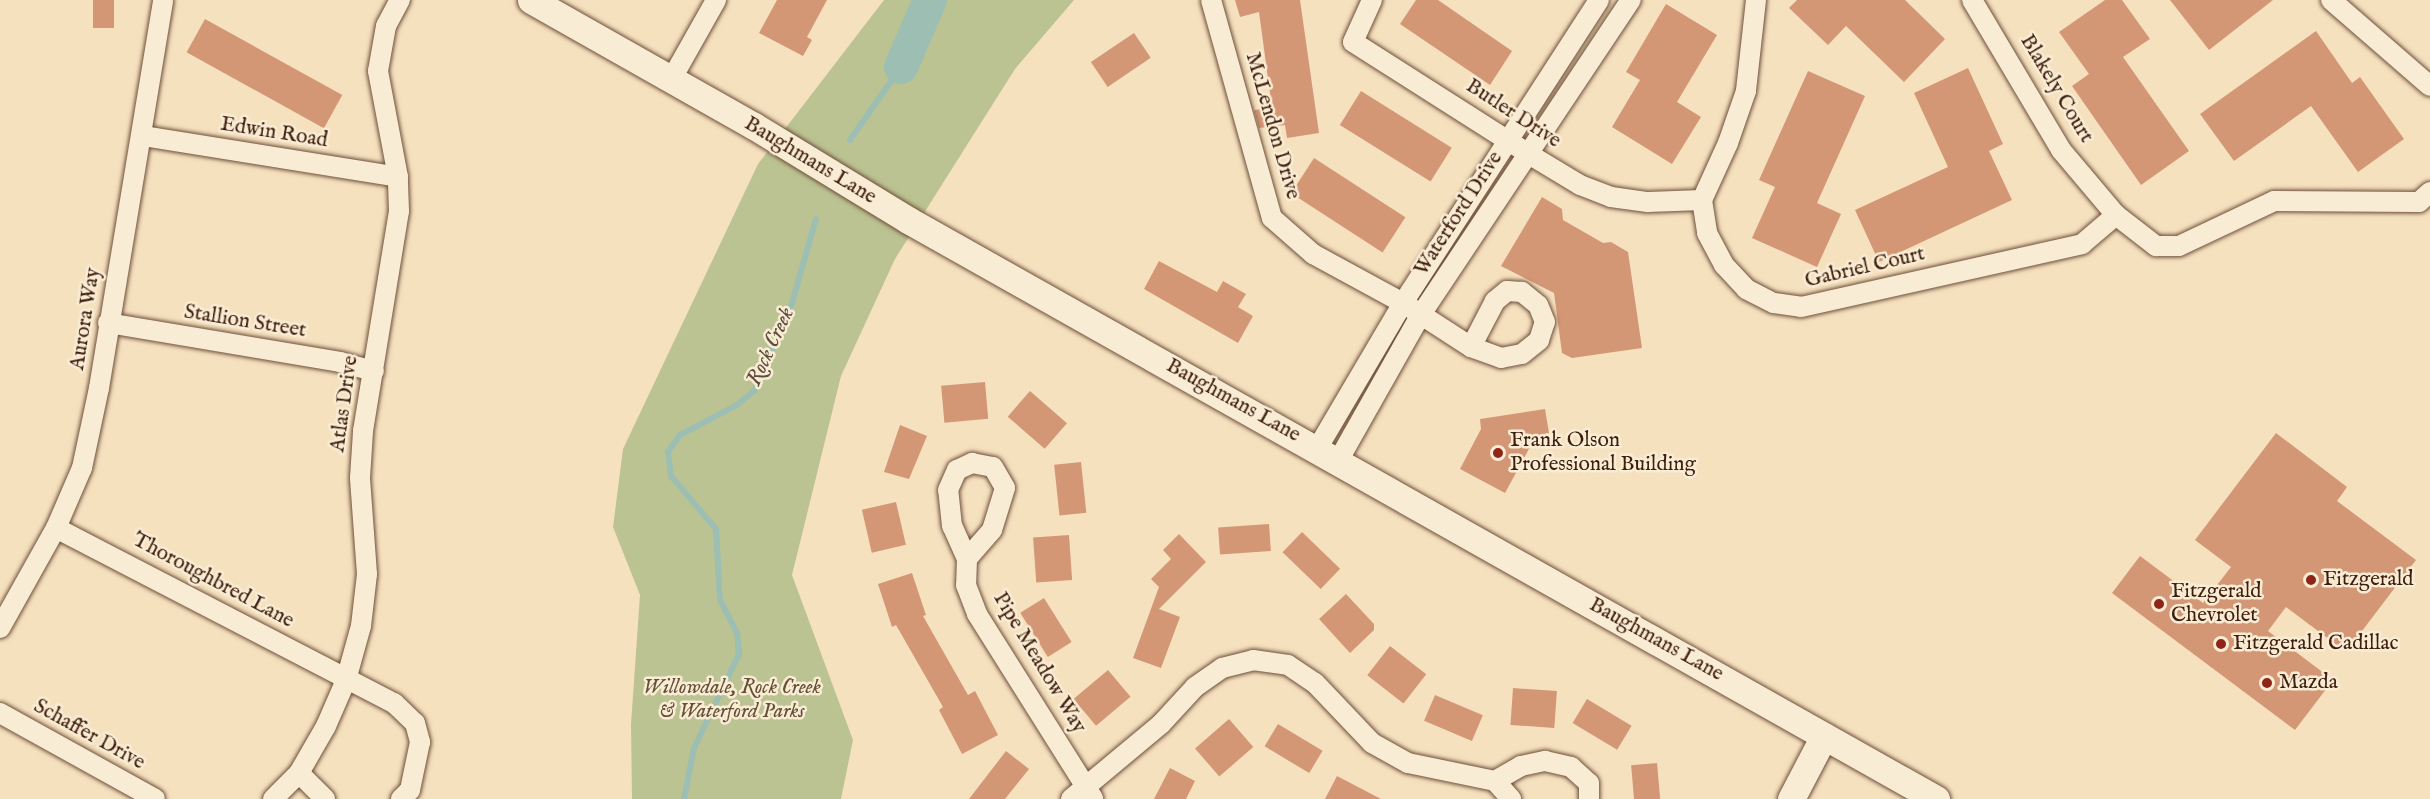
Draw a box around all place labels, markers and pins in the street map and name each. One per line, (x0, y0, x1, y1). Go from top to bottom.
place label: Frank Olson Professional Building (1510, 428, 1696, 478)
marker: Frank Olson Professional Building (1491, 446, 1505, 460)
place label: Fitzgerald (2323, 567, 2414, 593)
marker: Fitzgerald (2304, 573, 2318, 587)
place label: Fitzgerald Chevrolet (2171, 579, 2262, 629)
marker: Fitzgerald Chevrolet (2152, 597, 2166, 611)
place label: Fitzgerald Cadillac (2233, 631, 2399, 657)
marker: Fitzgerald Cadillac (2214, 637, 2228, 651)
place label: Mazda (2279, 670, 2338, 696)
marker: Mazda (2260, 676, 2274, 690)

